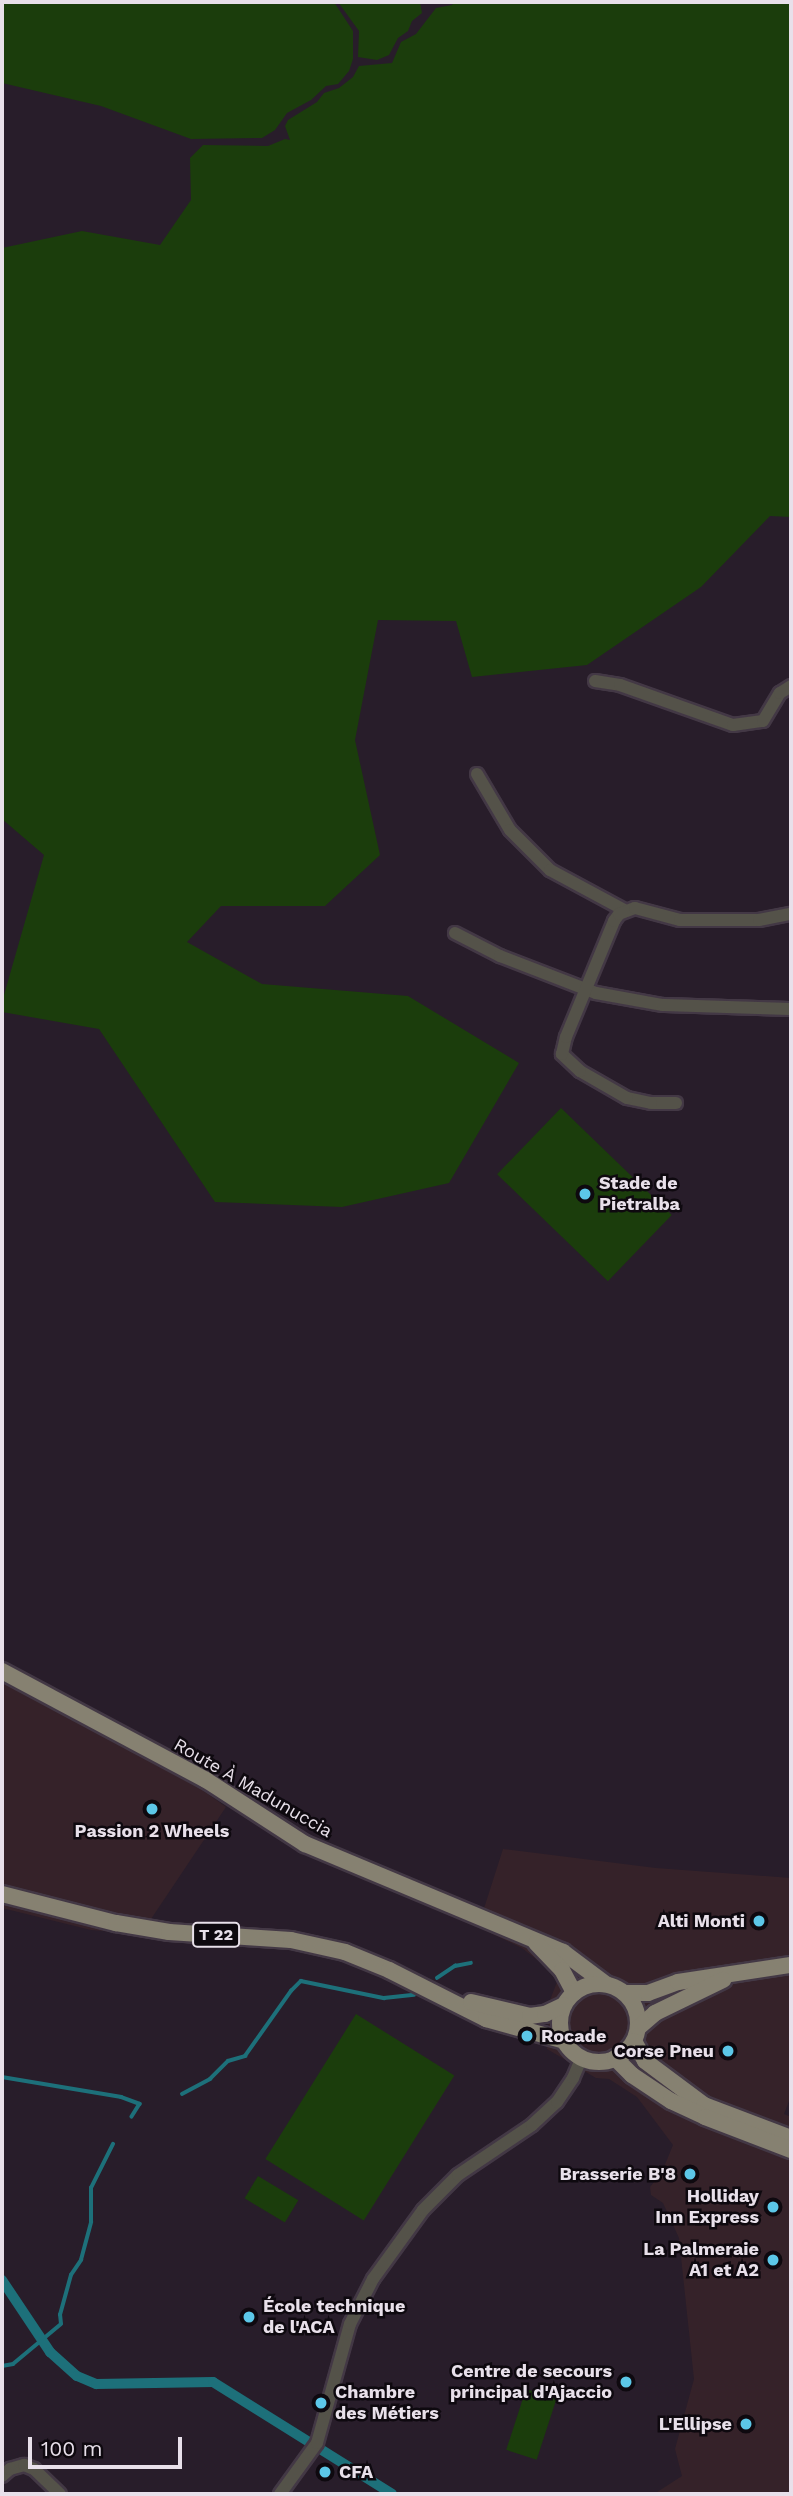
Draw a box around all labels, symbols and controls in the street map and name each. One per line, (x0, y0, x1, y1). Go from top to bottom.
place label: Stade de Pietralba (599, 1173, 680, 1216)
marker: Stade de Pietralba (577, 1186, 593, 1202)
street label: Route À Madunuccia (169, 1733, 337, 1843)
marker: Passion 2 Wheels (144, 1801, 160, 1817)
place label: Passion 2 Wheels (74, 1820, 230, 1842)
place label: Alti Monti (658, 1910, 745, 1932)
marker: Alti Monti (751, 1913, 767, 1929)
road number: T 22 (192, 1923, 241, 1948)
place label: Rocade (541, 2025, 606, 2047)
marker: Rocade (519, 2028, 535, 2044)
place label: Corse Pneu (614, 2040, 714, 2062)
marker: Corse Pneu (720, 2043, 736, 2059)
place label: Brasserie B'8 (559, 2163, 676, 2185)
marker: Brasserie B'8 (682, 2166, 698, 2182)
place label: Holliday Inn Express (655, 2186, 759, 2228)
marker: Holliday Inn Express (765, 2199, 781, 2215)
place label: La Palmeraie A1 et A2 (643, 2239, 759, 2282)
marker: La Palmeraie A1 et A2 (765, 2252, 781, 2268)
place label: École technique de l'ACA (263, 2296, 406, 2338)
marker: École technique de l'ACA (241, 2309, 257, 2325)
place label: Centre de secours principal d'Ajaccio (450, 2361, 612, 2404)
marker: Centre de secours principal d'Ajaccio (618, 2374, 634, 2390)
place label: Chambre des Métiers (335, 2382, 439, 2424)
marker: Chambre des Métiers (313, 2395, 329, 2411)
place label: L'Ellipse (659, 2413, 732, 2435)
marker: L'Ellipse (738, 2416, 754, 2432)
scale bar (32, 2422, 186, 2466)
text: 100 m (41, 2436, 103, 2461)
place label: CFA (339, 2461, 373, 2483)
marker: CFA (317, 2464, 333, 2480)

